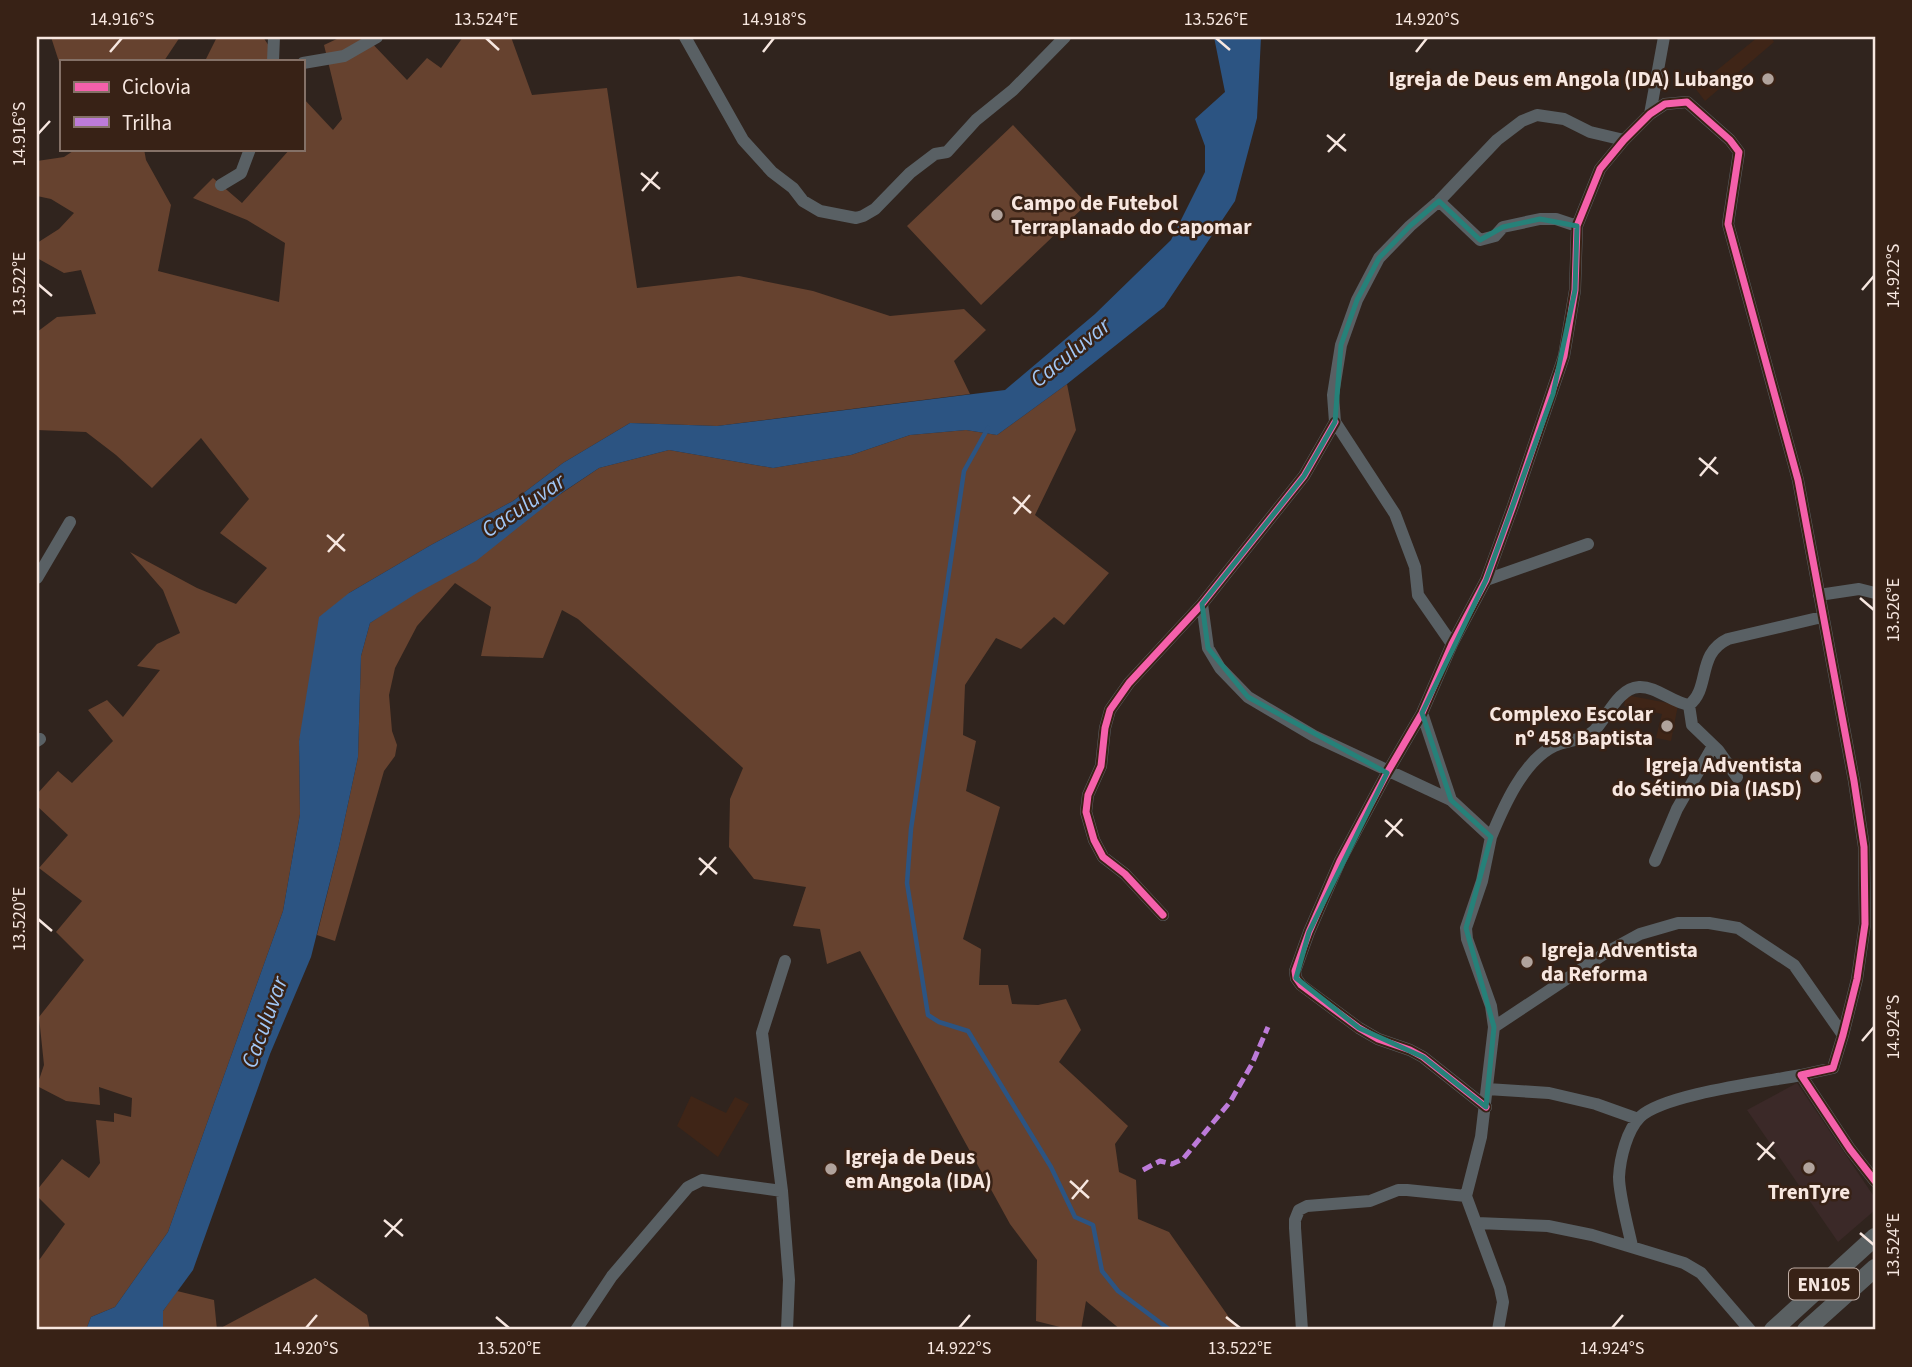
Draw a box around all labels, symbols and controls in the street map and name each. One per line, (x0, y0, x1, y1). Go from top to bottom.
text: 14.916°S (90, 7, 154, 32)
text: 13.524°E (454, 7, 518, 32)
text: 14.918°S (742, 7, 806, 32)
text: 13.526°E (1184, 7, 1248, 32)
text: 14.920°S (1395, 7, 1459, 32)
legend (60, 60, 304, 150)
place label: Igreja de Deus em Angola (IDA) Lubango (1389, 64, 1754, 94)
marker: Igreja de Deus em Angola (IDA) Lubango (1760, 71, 1776, 87)
text: Ciclovia (122, 72, 191, 102)
text: 14.916°S (7, 102, 32, 166)
text: Trilha (122, 108, 172, 138)
place label: Campo de Futebol Terraplanado do Capomar (1011, 188, 1252, 242)
marker: Campo de Futebol Terraplanado do Capomar (989, 207, 1005, 223)
text: 14.922°S (1881, 244, 1906, 308)
text: 13.522°E (7, 252, 32, 316)
water label: Caculuvar (1023, 309, 1119, 395)
water label: Caculuvar (475, 465, 573, 546)
text: 13.526°E (1881, 578, 1906, 642)
place label: Complexo Escolar nº 458 Baptista (1489, 699, 1654, 753)
marker: Complexo Escolar nº 458 Baptista (1659, 718, 1675, 734)
place label: Igreja Adventista do Sétimo Dia (IASD) (1612, 750, 1802, 804)
marker: Igreja Adventista do Sétimo Dia (IASD) (1808, 769, 1824, 785)
text: 13.520°E (7, 887, 32, 951)
place label: Igreja Adventista da Reforma (1541, 935, 1698, 989)
marker: Igreja Adventista da Reforma (1519, 954, 1535, 970)
water label: Caculuvar (233, 971, 297, 1073)
text: 14.924°S (1881, 995, 1906, 1059)
place label: Igreja de Deus em Angola (IDA) (845, 1142, 992, 1196)
marker: TrenTyre (1801, 1160, 1817, 1176)
marker: Igreja de Deus em Angola (IDA) (823, 1161, 839, 1177)
place label: TrenTyre (1768, 1177, 1850, 1207)
text: 13.524°E (1881, 1213, 1906, 1277)
road number: EN105 (1789, 1268, 1859, 1300)
text: 14.920°S (274, 1336, 338, 1361)
text: 13.520°E (477, 1336, 541, 1361)
text: 14.922°S (927, 1336, 991, 1361)
text: 13.522°E (1208, 1336, 1272, 1361)
text: 14.924°S (1580, 1336, 1644, 1361)

